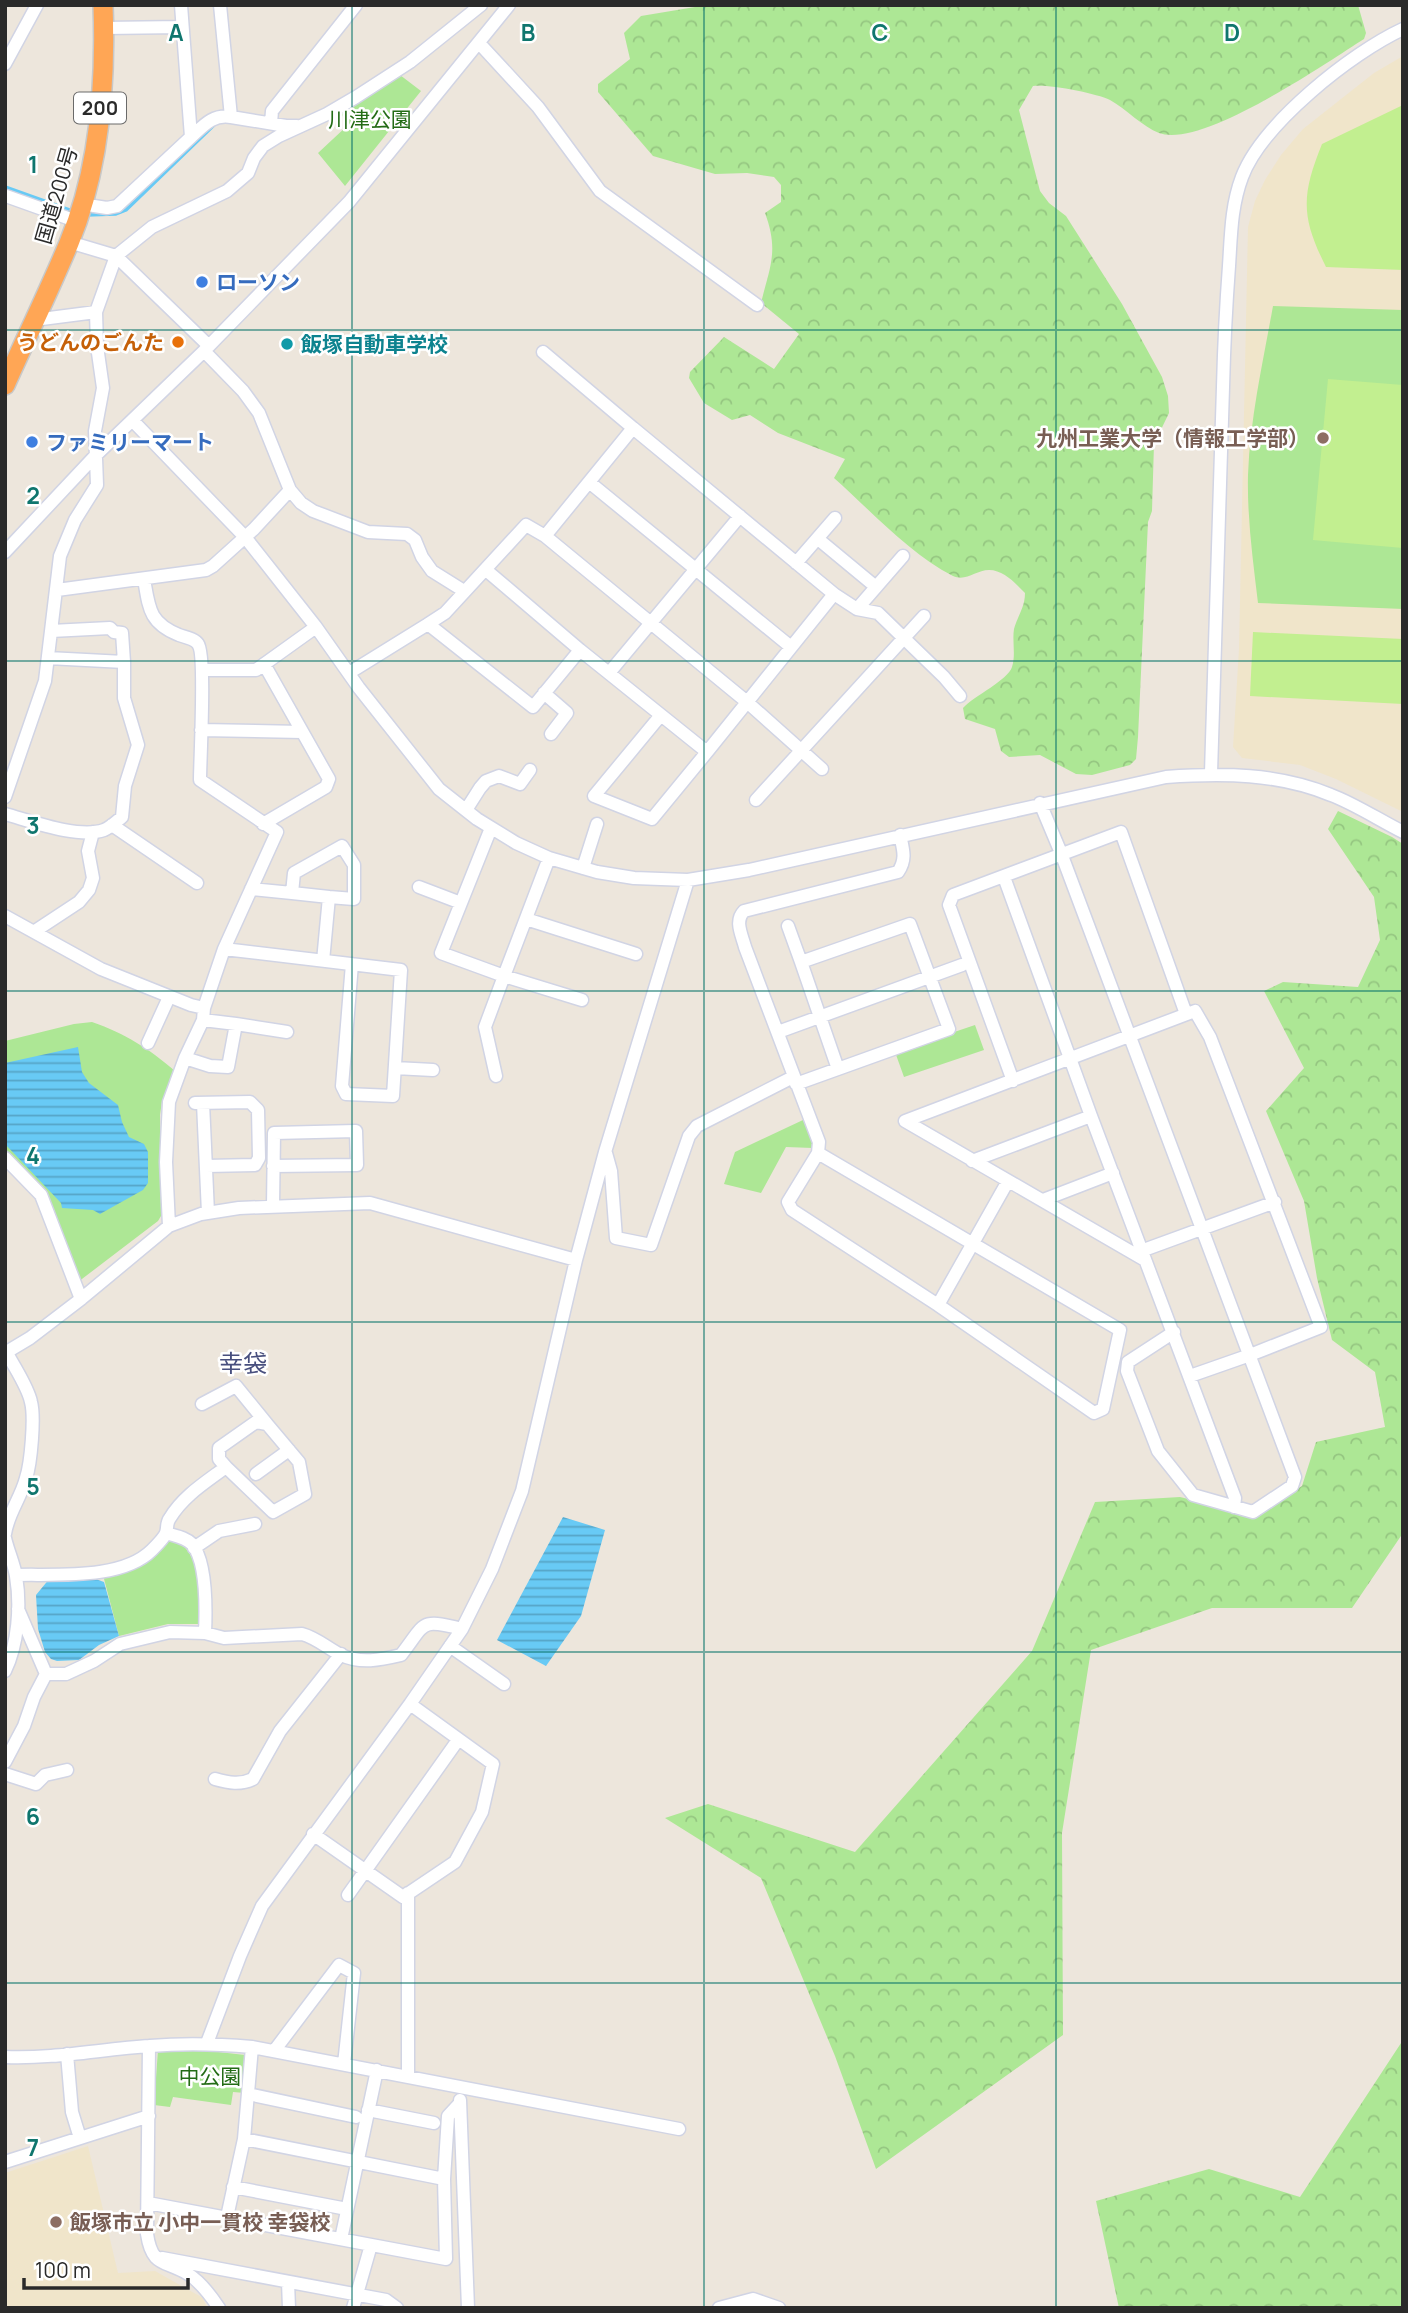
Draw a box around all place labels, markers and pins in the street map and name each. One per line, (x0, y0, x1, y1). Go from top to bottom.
place label: ローソン (216, 268, 300, 296)
marker: ローソン (194, 274, 210, 290)
place label: うどんのごんた (17, 328, 164, 356)
place label: 飯塚自動車学校 (300, 330, 448, 358)
marker: うどんのごんた (170, 334, 186, 350)
marker: 飯塚自動車学校 (279, 336, 295, 352)
place label: 九州工業大学（情報工学部） (1036, 424, 1309, 452)
place label: ファミリーマート (46, 428, 214, 456)
marker: 九州工業大学（情報工学部） (1315, 430, 1331, 446)
marker: ファミリーマート (24, 434, 40, 450)
place label: 飯塚市立 小中一貫校 幸袋校 (69, 2208, 330, 2236)
marker: 飯塚市立 小中一貫校 幸袋校 (48, 2214, 64, 2230)

